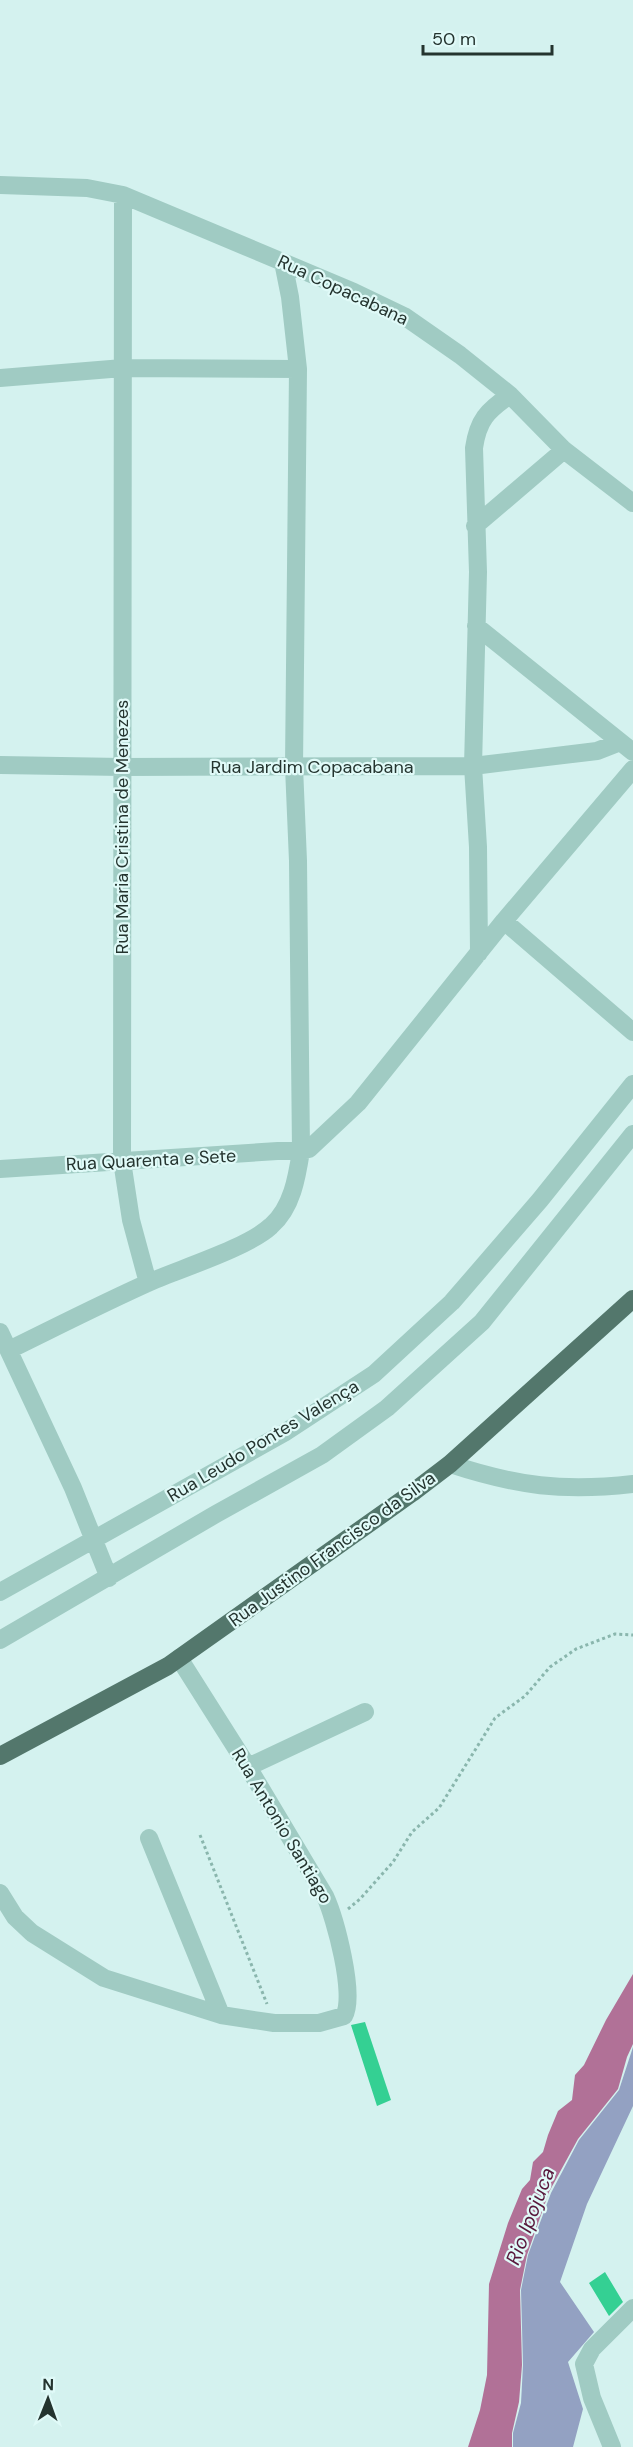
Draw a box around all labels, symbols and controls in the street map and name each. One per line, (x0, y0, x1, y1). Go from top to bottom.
scale bar (423, 18, 552, 56)
text: 50 m (432, 27, 476, 51)
street label: Rua Copacabana (274, 249, 412, 331)
street label: Rua Maria Cristina de Menezes (110, 700, 134, 954)
street label: Rua Jardim Copacabana (210, 755, 414, 779)
street label: Rua Quarenta e Sete (65, 1144, 237, 1176)
street label: Rua Leudo Pontes Valença (163, 1374, 363, 1508)
street label: Rua Justino Francisco da Silva (224, 1466, 440, 1632)
street label: Rua Antonio Santiago (226, 1744, 338, 1908)
water label: Rio Ipojuca (500, 2164, 560, 2268)
north arrow (18, 2369, 78, 2429)
text: N (42, 2374, 54, 2395)

